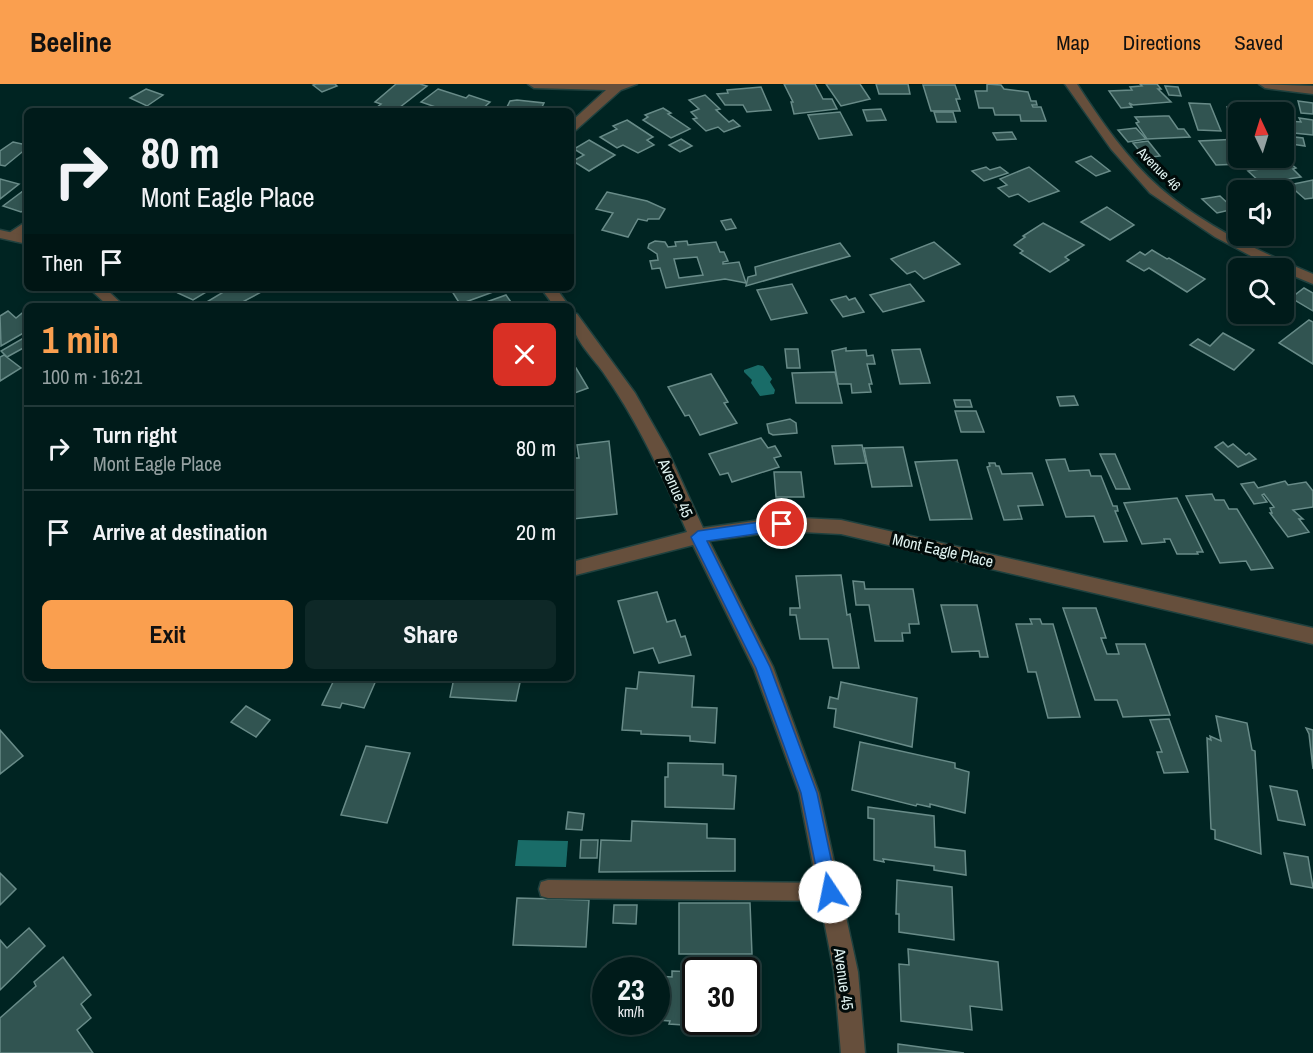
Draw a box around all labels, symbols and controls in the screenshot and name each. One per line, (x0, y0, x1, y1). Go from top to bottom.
text: Beeline (30, 23, 112, 61)
text: Map (1056, 28, 1090, 57)
text: Directions (1123, 28, 1201, 57)
text: Saved (1234, 28, 1283, 57)
north arrow (1228, 102, 1294, 168)
map controls (1228, 102, 1294, 324)
text: 80 m (141, 125, 220, 181)
icon: right (42, 132, 120, 210)
street label: Avenue 46 (1133, 143, 1185, 195)
text: Mont Eagle Place (141, 179, 315, 215)
button: sound (1228, 180, 1294, 246)
icon: arrive (95, 246, 128, 279)
text: Then (42, 248, 83, 278)
button: search (1228, 258, 1294, 324)
text: 1 min (42, 316, 119, 364)
button: close (493, 323, 556, 386)
text: 100 m · 16:21 (42, 363, 142, 390)
text: Turn right (93, 420, 177, 450)
icon: right (42, 432, 75, 465)
text: 80 m (516, 433, 556, 463)
text: Mont Eagle Place (93, 450, 222, 477)
street label: Avenue 45 (653, 454, 699, 521)
pin (756, 498, 807, 549)
icon: arrive (765, 507, 798, 540)
icon: arrive (42, 516, 75, 549)
text: Arrive at destination (93, 517, 267, 547)
text: 20 m (516, 517, 556, 547)
street label: Mont Eagle Place (890, 528, 996, 572)
button: Exit (42, 600, 293, 669)
button: Share (305, 600, 556, 669)
position arrow (798, 860, 862, 924)
street label: Avenue 45 (829, 946, 859, 1011)
speed limit sign: 30 (682, 957, 760, 1035)
text: 23 (617, 969, 645, 1009)
text: km/h (618, 1001, 644, 1022)

